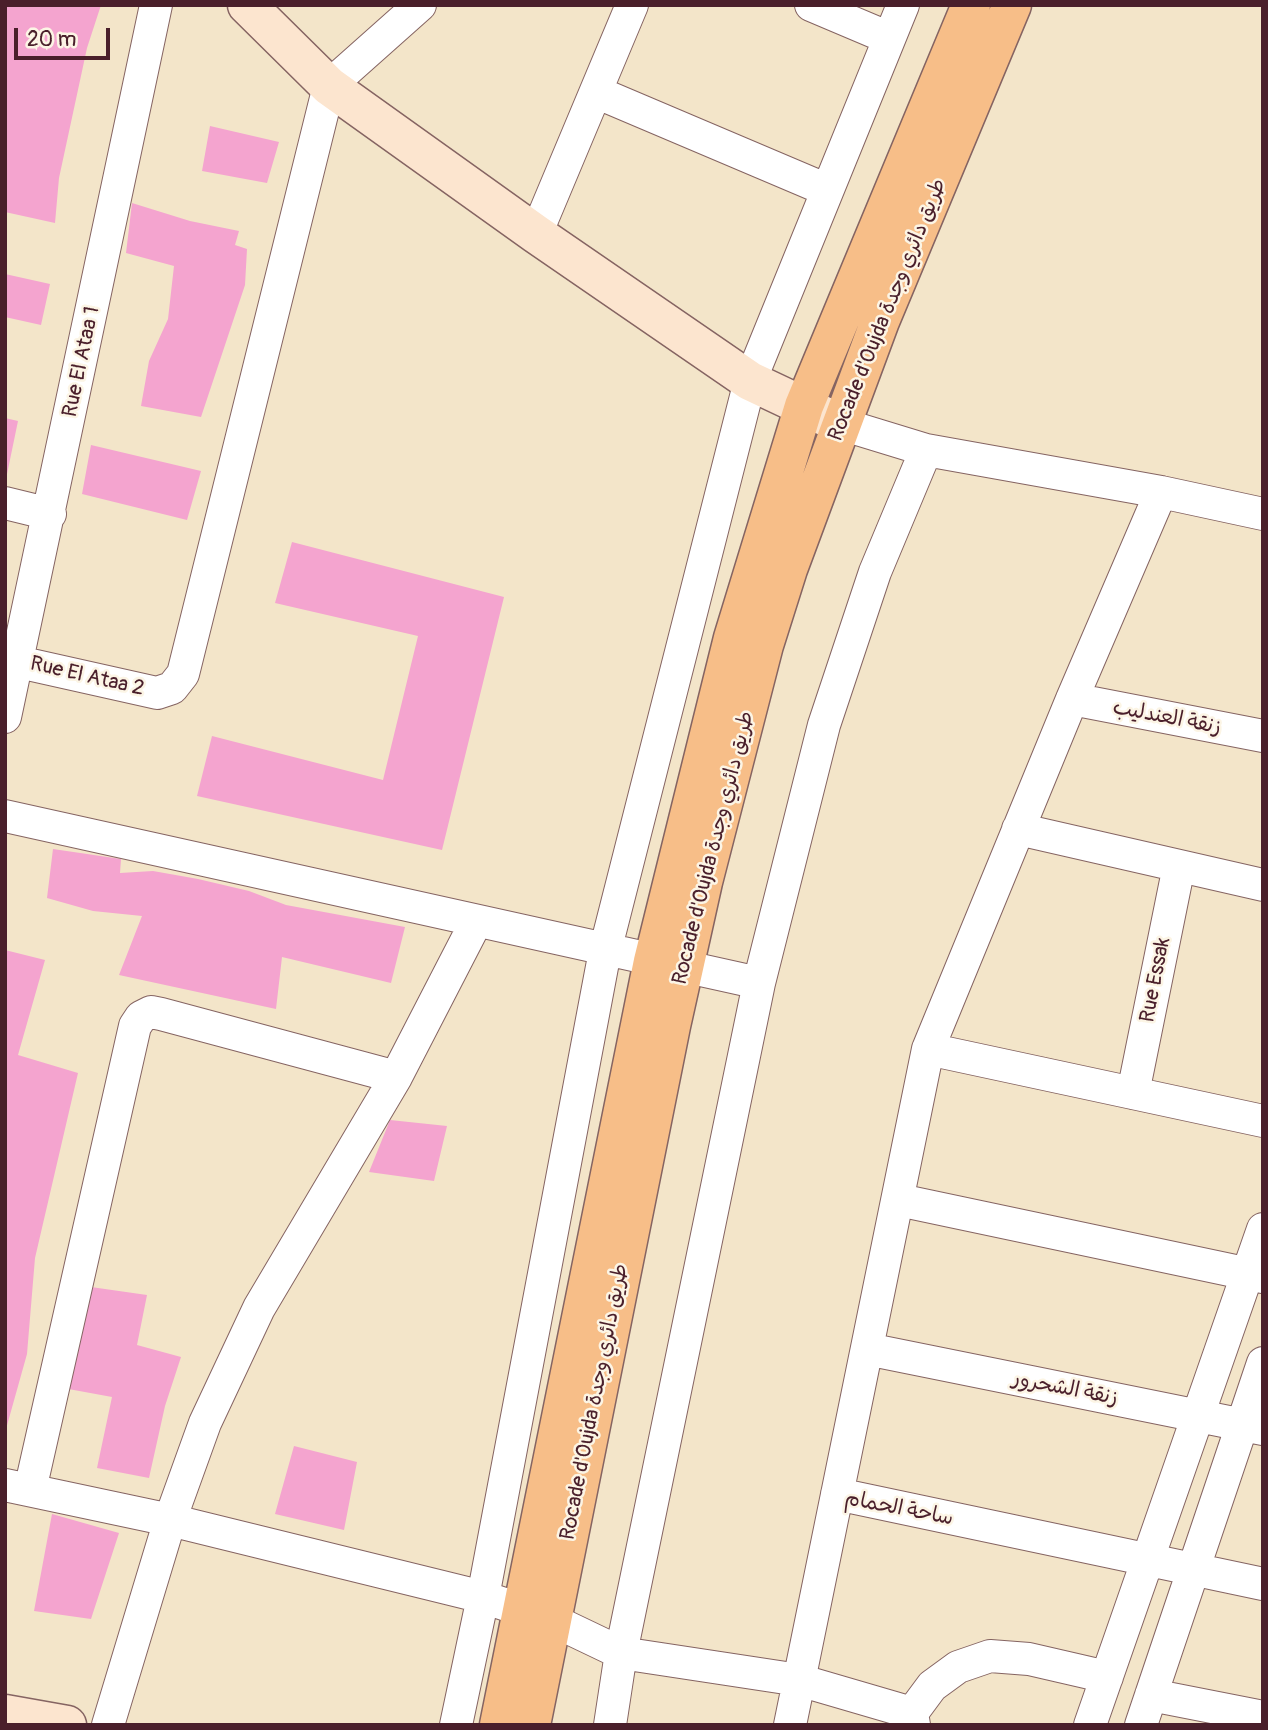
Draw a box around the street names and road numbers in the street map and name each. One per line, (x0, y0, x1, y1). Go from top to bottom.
street label: Rocade d'Oujda طريق دائري وجدة (824, 175, 952, 445)
street label: Rue El Ataa 1 (58, 304, 106, 420)
street label: Rue El Ataa 2 (28, 652, 146, 702)
street label: زنقة العندليب (1111, 695, 1223, 741)
street label: Rocade d'Oujda طريق دائري وجدة (668, 709, 760, 987)
street label: Rue Essak (1135, 935, 1177, 1025)
street label: Rocade d'Oujda طريق دائري وجدة (556, 1262, 634, 1542)
street label: زنقة الشحرور (1010, 1366, 1120, 1412)
street label: ساحة الحمام (843, 1486, 955, 1532)

